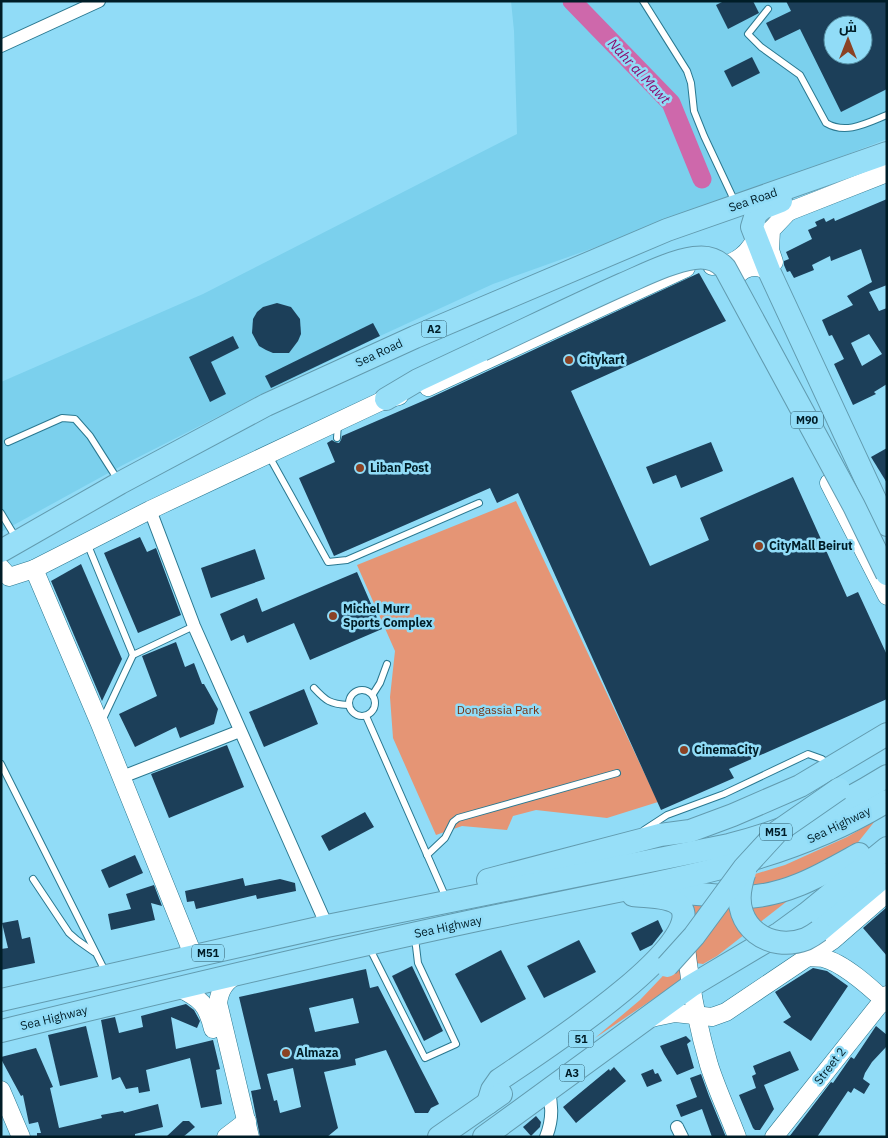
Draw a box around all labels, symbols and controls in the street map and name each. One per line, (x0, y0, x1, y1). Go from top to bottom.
north arrow (823, 15, 873, 65)
text: ش (839, 18, 857, 36)
water label: Nahr al Mawt (604, 34, 674, 108)
street label: Sea Road (727, 184, 779, 215)
road number: A2 (422, 320, 446, 338)
street label: Sea Road (353, 335, 405, 370)
place label: Citykart (579, 352, 625, 367)
marker: Citykart (563, 354, 575, 366)
road number: M90 (791, 412, 823, 428)
place label: Liban Post (370, 460, 429, 475)
marker: Liban Post (354, 462, 366, 474)
place label: CityMall Beirut (769, 538, 853, 553)
marker: CityMall Beirut (753, 540, 765, 552)
place label: Michel Murr Sports Complex (343, 601, 433, 630)
marker: Michel Murr Sports Complex (327, 610, 339, 622)
park label: Dongassia Park (457, 702, 540, 717)
place label: CinemaCity (694, 742, 760, 757)
marker: CinemaCity (678, 744, 690, 756)
street label: Sea Highway (805, 803, 873, 846)
road number: M51 (760, 824, 792, 840)
street label: Sea Highway (413, 912, 483, 941)
road number: M51 (192, 944, 224, 961)
street label: Sea Highway (19, 1002, 89, 1033)
road number: 51 (568, 1030, 594, 1048)
street label: Street 2 (810, 1044, 849, 1087)
place label: Almaza (296, 1045, 339, 1060)
marker: Almaza (280, 1047, 292, 1059)
road number: A3 (560, 1064, 584, 1082)

